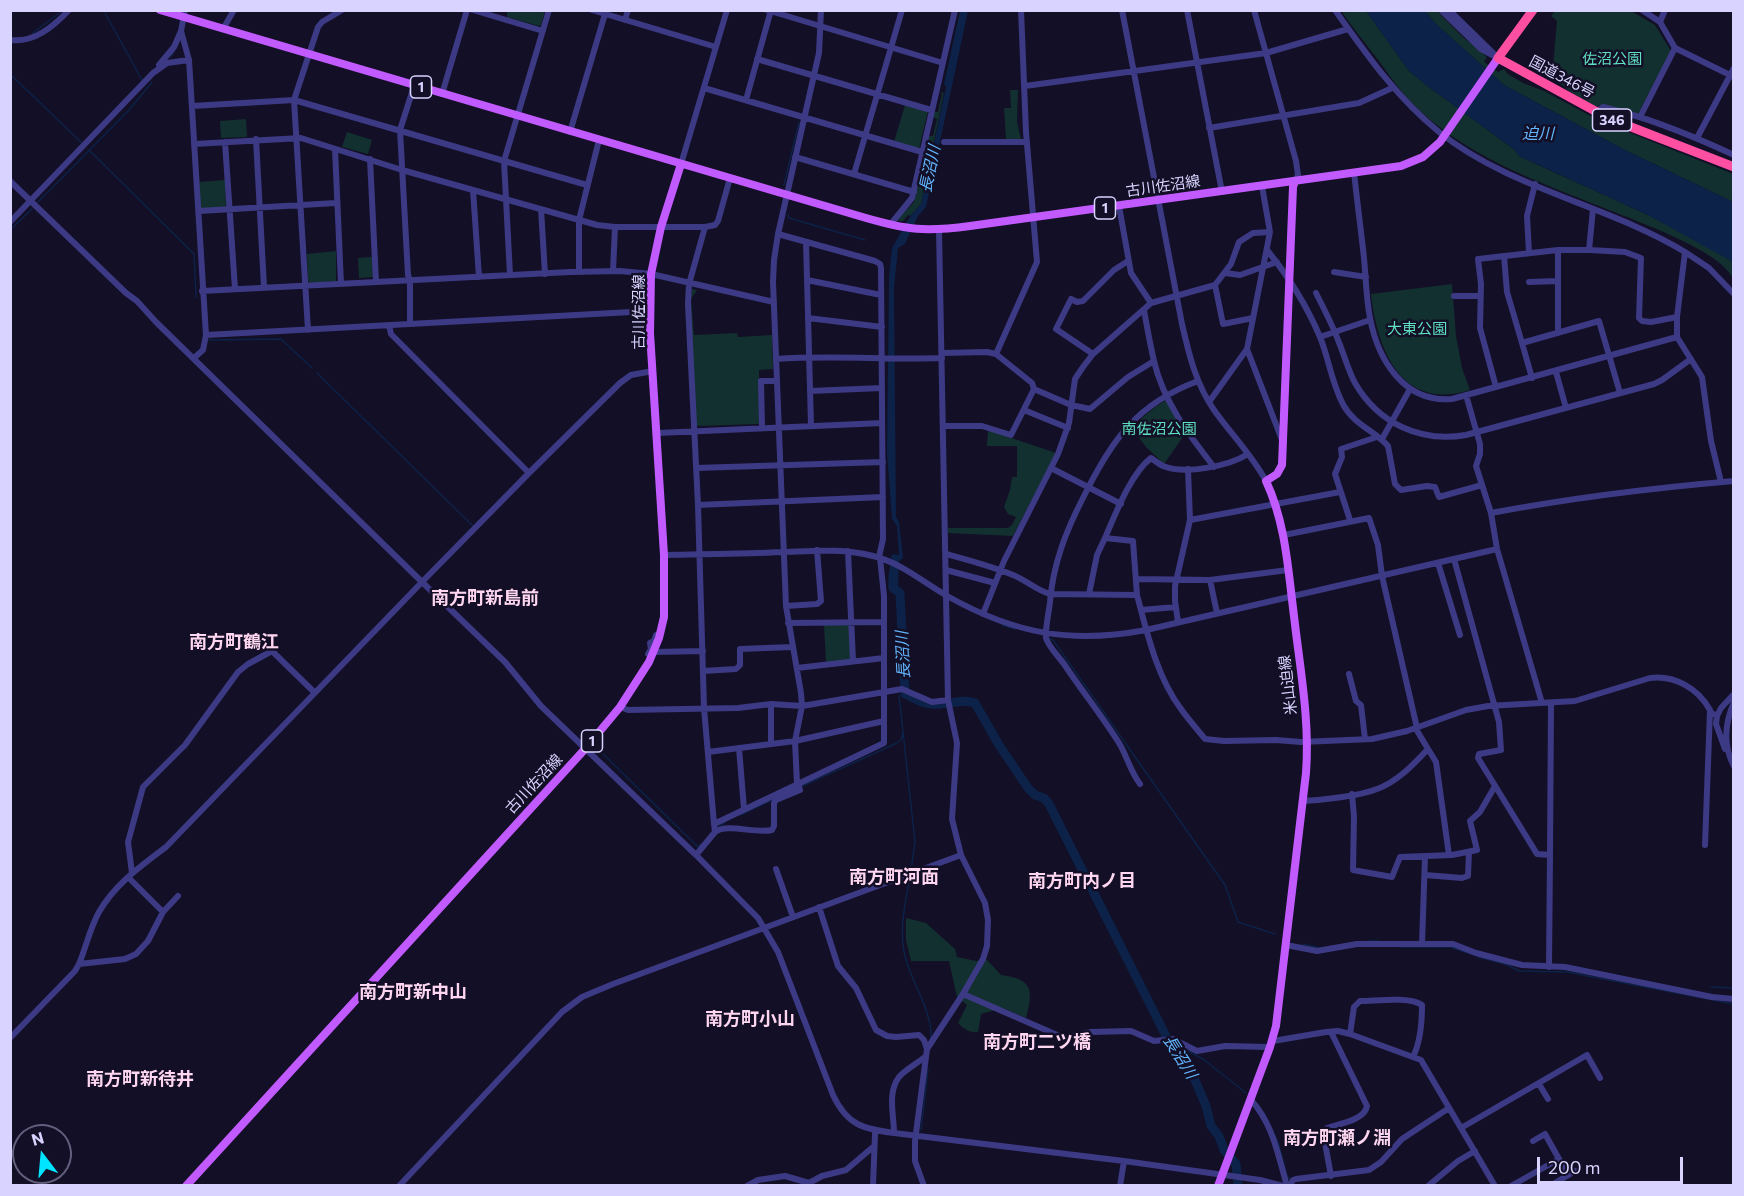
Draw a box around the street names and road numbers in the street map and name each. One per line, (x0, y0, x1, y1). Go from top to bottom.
street label: 国道346号 (1526, 52, 1598, 102)
road number: 1 (410, 76, 432, 98)
road number: 346 (1592, 109, 1632, 131)
street label: 古川佐沼線 (1125, 172, 1201, 200)
road number: 1 (1094, 197, 1116, 219)
street label: 古川佐沼線 (630, 275, 648, 349)
street label: 米山迫線 (1275, 654, 1301, 716)
road number: 1 (582, 730, 602, 752)
street label: 古川佐沼線 (502, 750, 566, 818)

